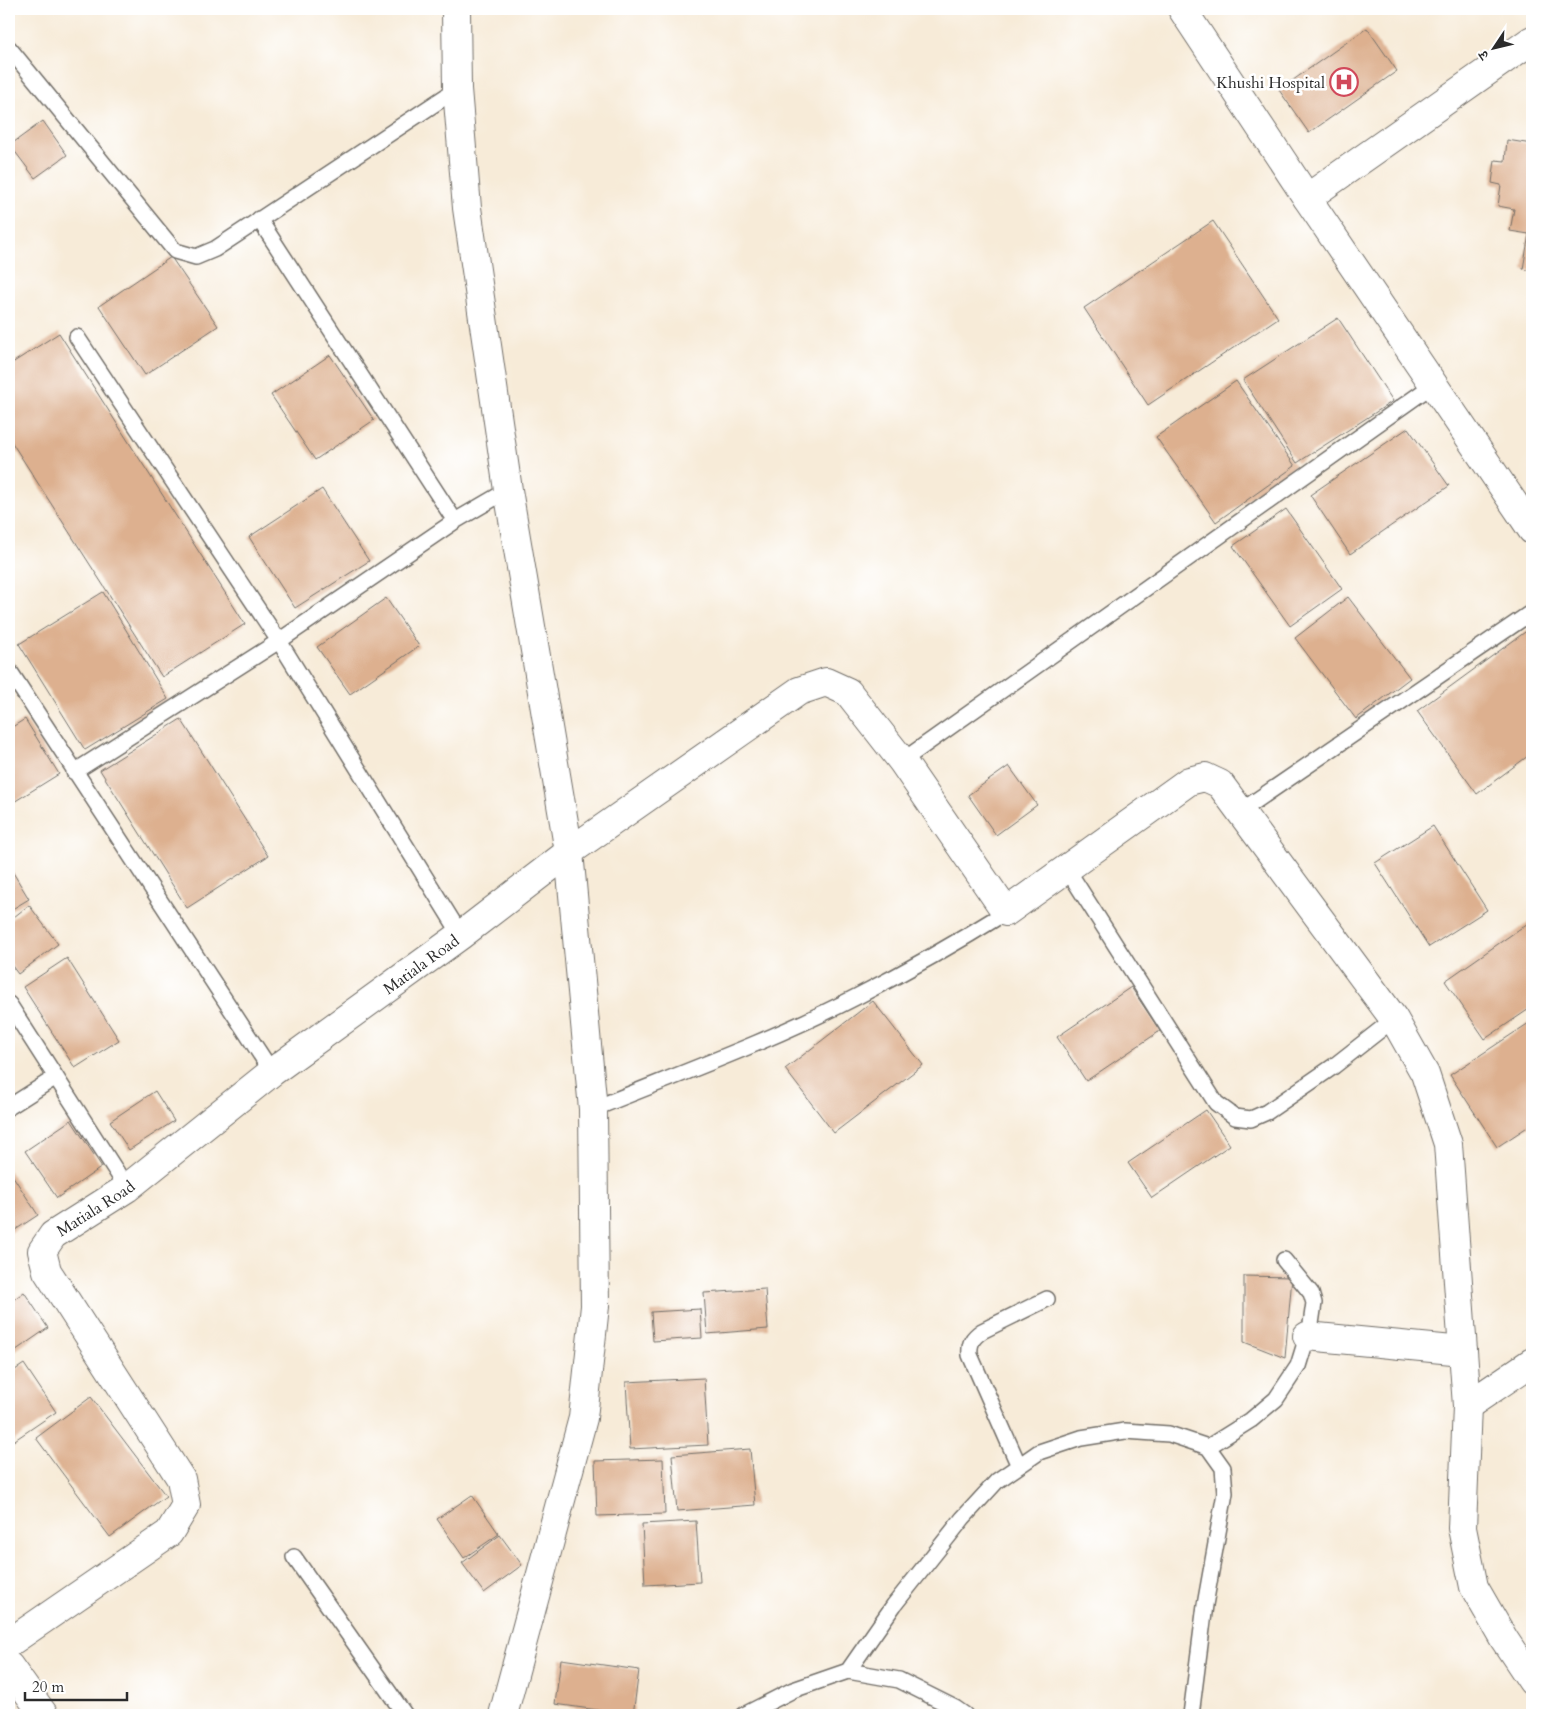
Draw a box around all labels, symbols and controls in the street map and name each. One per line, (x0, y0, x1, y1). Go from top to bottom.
north arrow (1468, 22, 1518, 72)
text: उ (1473, 46, 1494, 64)
hospital icon: Khushi Hospital (1329, 67, 1359, 97)
place label: Khushi Hospital (1216, 72, 1325, 94)
street label: Matiala Road (379, 930, 464, 1000)
street label: Matiala Road (52, 1176, 140, 1242)
scale bar (25, 1669, 128, 1701)
text: 20 m (32, 1677, 64, 1697)

